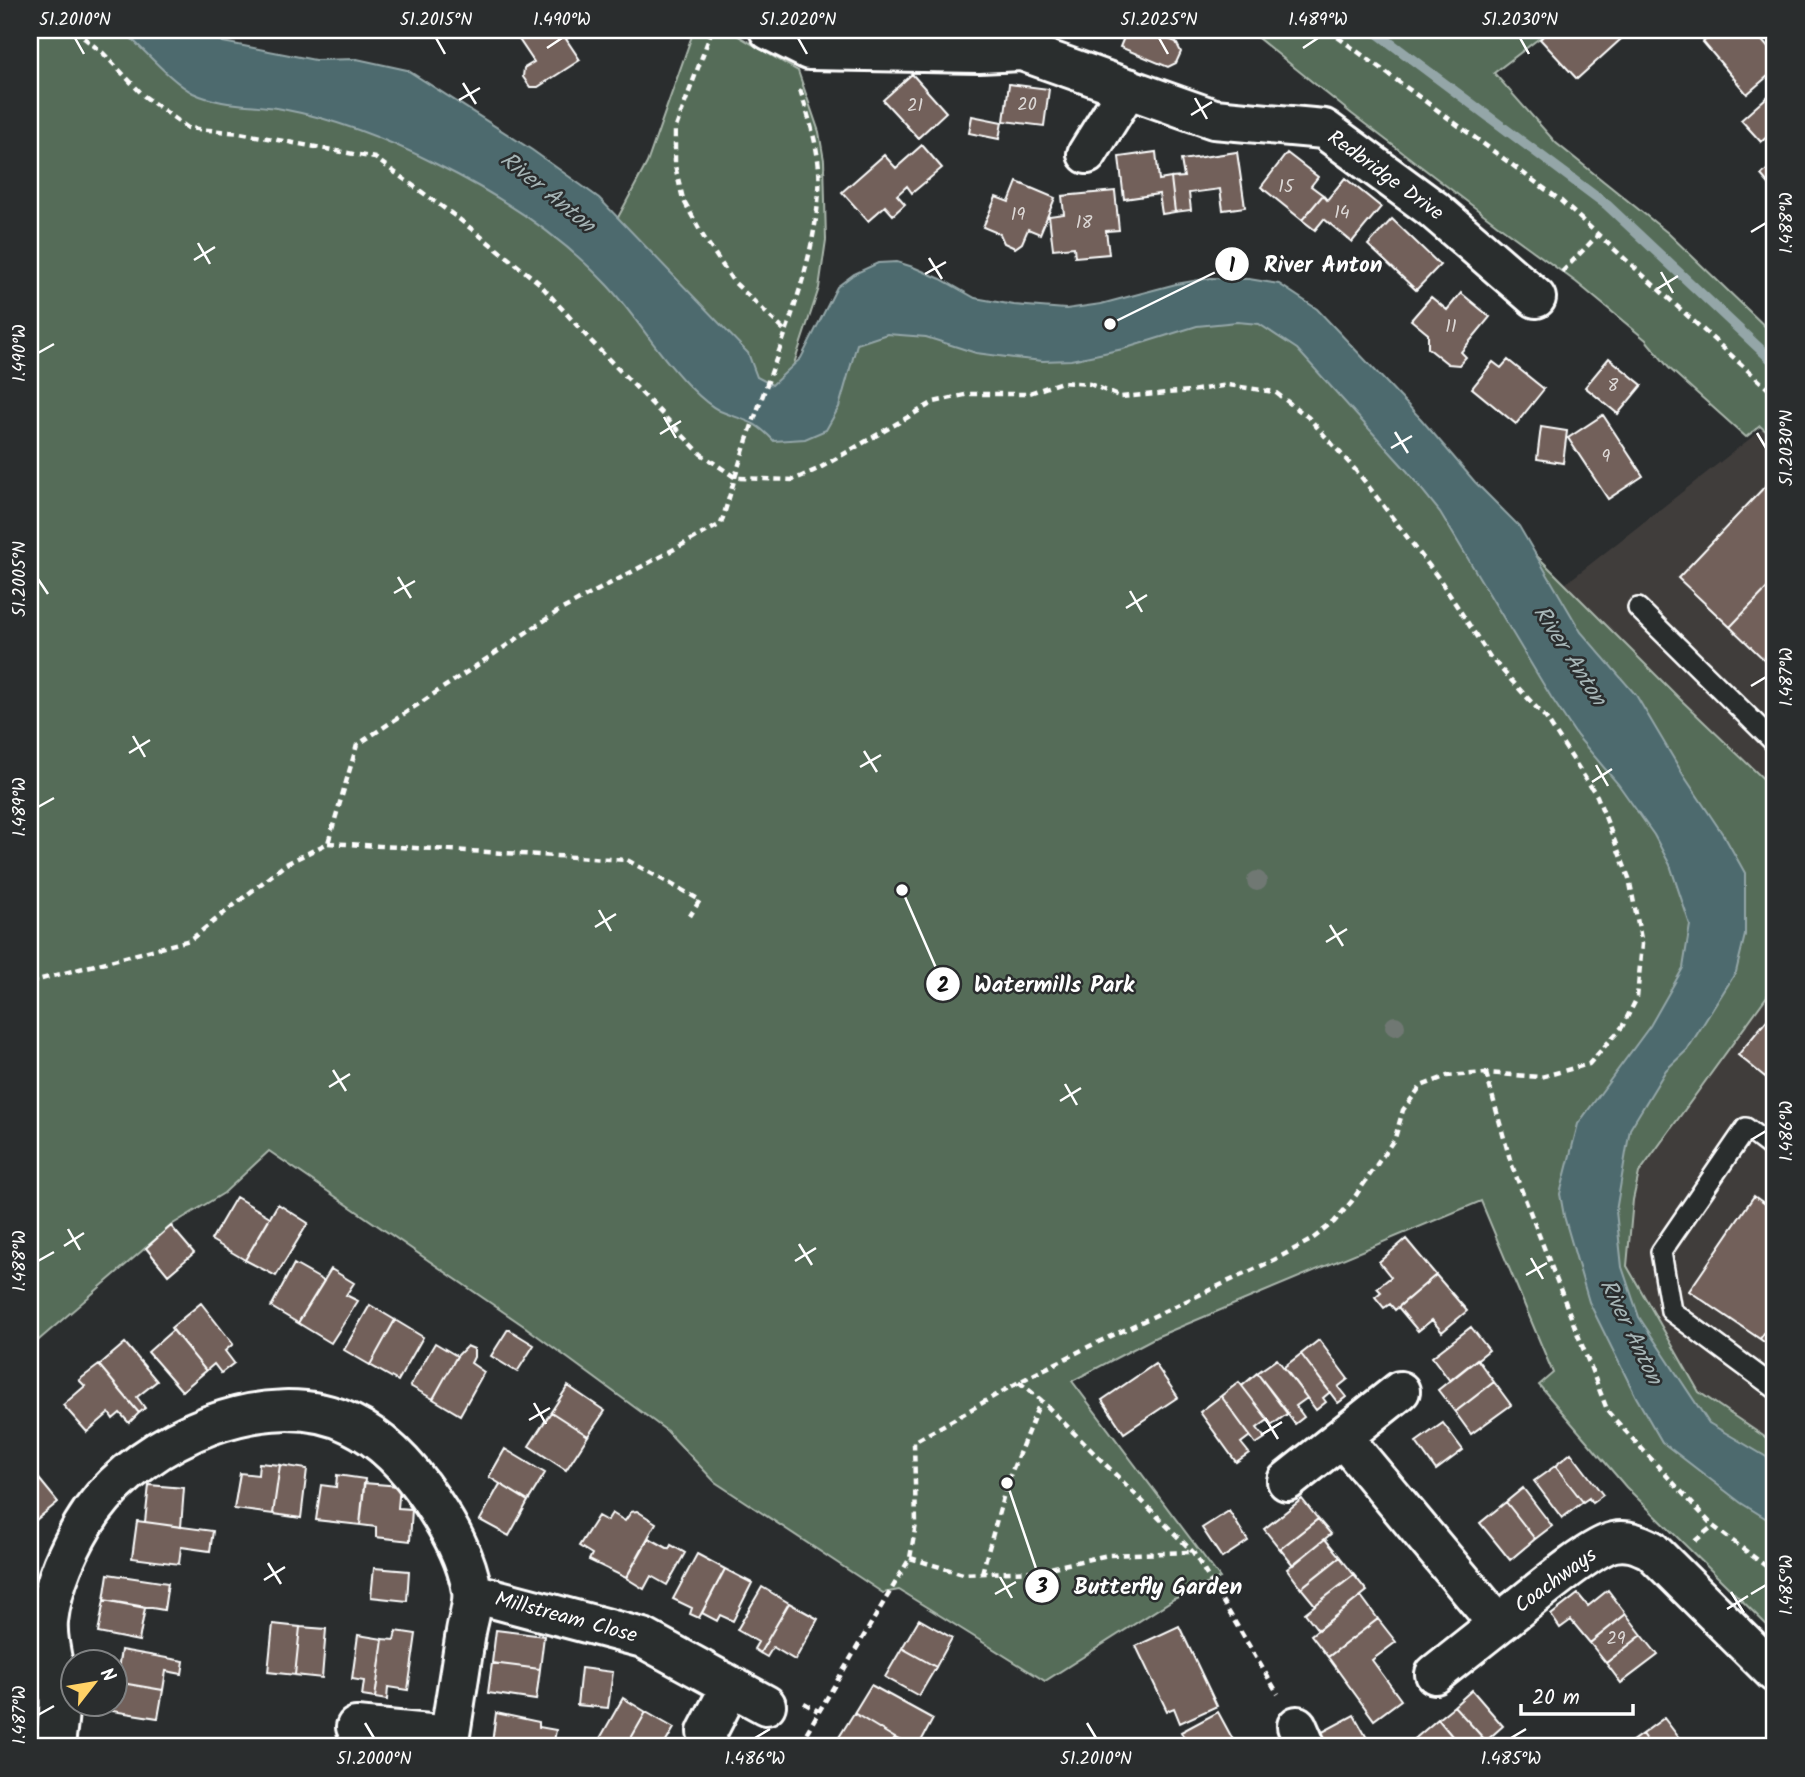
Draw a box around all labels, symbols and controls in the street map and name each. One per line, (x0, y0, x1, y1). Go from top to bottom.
text: 51.2010°N (39, 6, 111, 35)
text: 51.2015°N (400, 6, 472, 35)
text: 1.490°W (533, 6, 591, 35)
text: 51.2020°N (760, 6, 836, 35)
text: 51.2025°N (1120, 6, 1198, 35)
text: 1.489°W (1288, 6, 1348, 35)
text: 51.2030°N (1482, 6, 1558, 35)
house number: 20 (1017, 91, 1037, 120)
house number: 21 (907, 92, 923, 121)
street label: Redbridge Drive (1320, 122, 1451, 230)
water label: River Anton (492, 143, 604, 244)
house number: 15 (1278, 173, 1295, 202)
text: 1.488°W (1773, 192, 1802, 254)
house number: 14 (1334, 199, 1350, 228)
house number: 19 (1011, 201, 1025, 230)
house number: 18 (1076, 209, 1092, 238)
callout: River Anton (1215, 242, 1396, 286)
text: River Anton (1264, 248, 1383, 284)
text: 1 (1229, 250, 1236, 283)
house number: 11 (1445, 313, 1457, 342)
text: 1.490°W (6, 324, 35, 382)
house number: 8 (1608, 372, 1619, 401)
text: 51.2030°N (1773, 410, 1802, 486)
house number: 9 (1602, 443, 1611, 472)
text: 51.2005°N (6, 541, 35, 617)
water label: River Anton (1523, 599, 1616, 715)
text: 1.487°W (1773, 647, 1802, 707)
text: 1.489°W (6, 777, 35, 837)
callout: Watermills Park (925, 962, 1148, 1006)
text: Watermills Park (974, 968, 1135, 1004)
text: 2 (937, 970, 949, 1003)
text: 1.486°W (1773, 1101, 1802, 1161)
text: 1.488°W (6, 1230, 35, 1292)
water label: River Anton (1589, 1273, 1672, 1393)
street label: Coachways (1508, 1540, 1604, 1622)
text: 1.485°W (1773, 1555, 1802, 1615)
callout: Butterfly Garden (1025, 1564, 1257, 1608)
text: Butterfly Garden (1074, 1570, 1243, 1606)
text: 3 (1035, 1571, 1048, 1604)
street label: Millstream Close (491, 1583, 641, 1653)
house number: 29 (1606, 1625, 1626, 1654)
north arrow (60, 1648, 130, 1718)
text: N (91, 1662, 123, 1688)
scale bar (1521, 1672, 1633, 1716)
text: 20 m (1532, 1682, 1580, 1715)
text: 1.487°W (6, 1685, 35, 1745)
text: 51.2000°N (336, 1745, 412, 1774)
text: 1.486°W (725, 1745, 785, 1774)
text: 51.2010°N (1060, 1745, 1132, 1774)
text: 1.485°W (1481, 1745, 1541, 1774)

